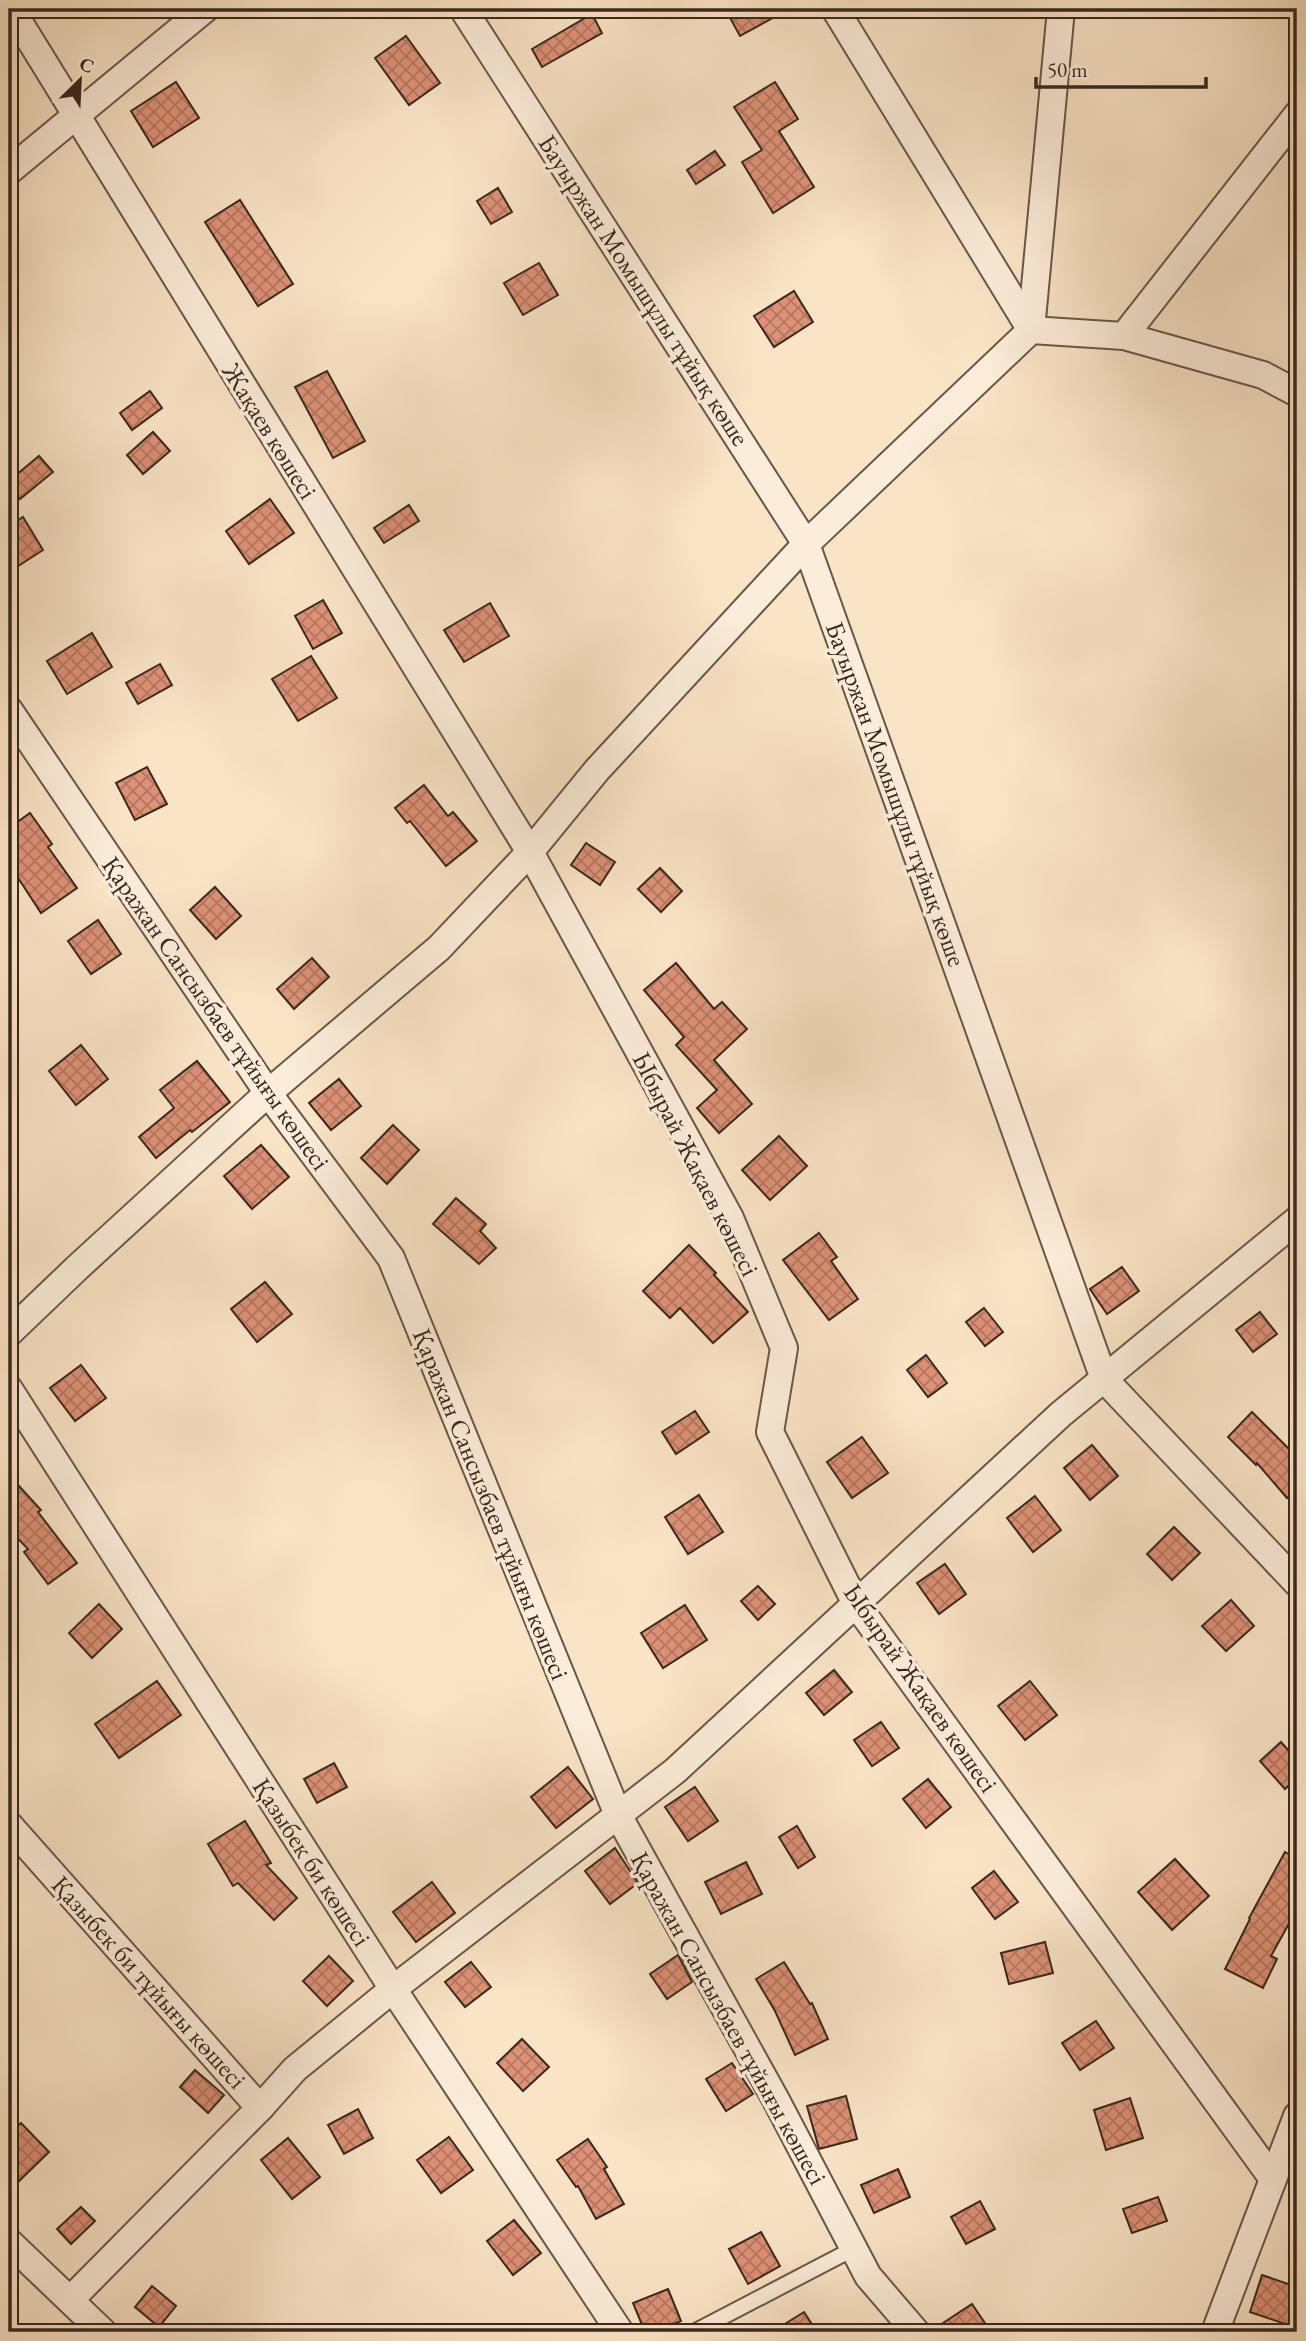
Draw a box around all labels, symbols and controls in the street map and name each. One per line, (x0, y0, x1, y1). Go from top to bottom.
north arrow (46, 46, 116, 116)
scale bar (1036, 46, 1206, 90)
text: С (75, 51, 98, 79)
text: 50 m (1047, 56, 1088, 83)
street label: Бауыржан Момышұлы тұйық көше (530, 128, 758, 452)
street label: Жақаев көшесі (214, 356, 325, 505)
street label: Бауыржан Момышұлы тұйық көше (818, 617, 974, 971)
street label: Қаражан Сансызбаев тұйығы көшесі (94, 849, 338, 1177)
street label: Ыбырай Жақаев көшесі (625, 1046, 767, 1282)
street label: Қаражан Сансызбаев тұйығы көшесі (405, 1323, 577, 1685)
street label: Ыбырай Жақаев көшесі (836, 1577, 1006, 1799)
street label: Қазыбек би көшесі (245, 1771, 379, 1953)
street label: Қаражан Сансызбаев тұйығы көшесі (623, 1845, 835, 2191)
street label: Қазыбек би тұйығы көшесі (44, 1868, 254, 2096)

